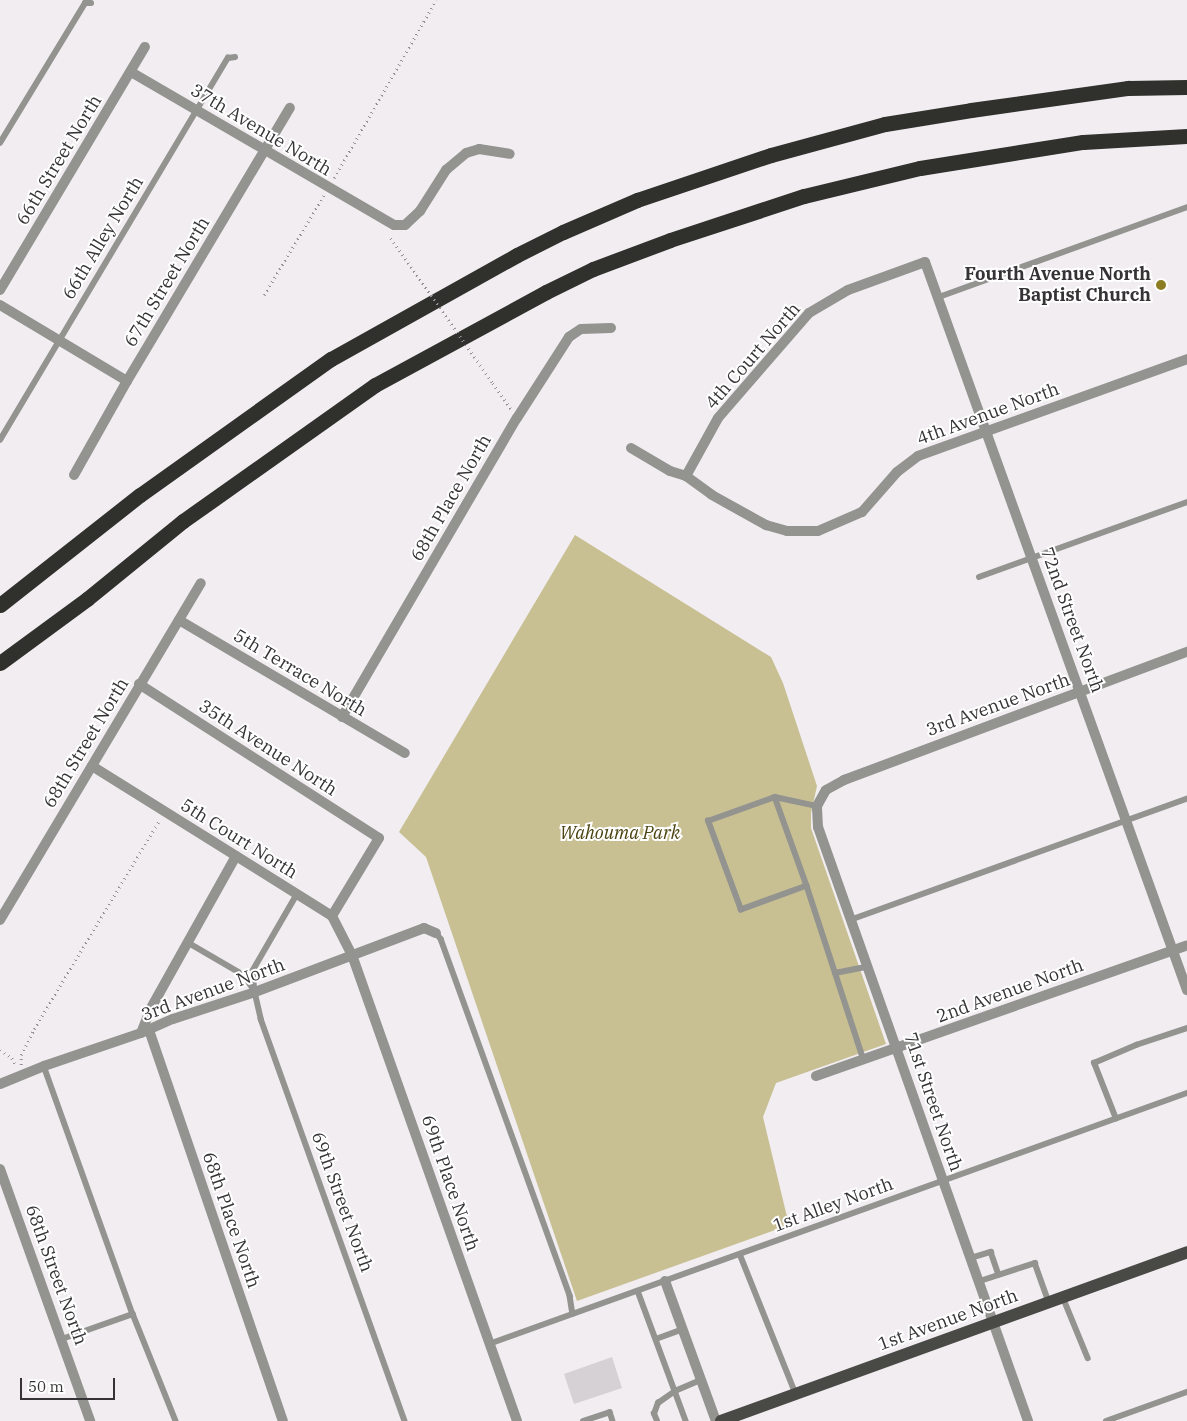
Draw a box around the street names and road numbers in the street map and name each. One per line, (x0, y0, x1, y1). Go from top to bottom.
street label: 37th Avenue North (187, 79, 335, 181)
street label: 66th Street North (12, 91, 106, 229)
street label: 66th Alley North (58, 173, 148, 303)
street label: 67th Street North (120, 213, 214, 351)
street label: 4th Court North (701, 298, 805, 414)
street label: 4th Avenue North (914, 378, 1062, 450)
street label: 68th Place North (406, 431, 496, 565)
street label: 72nd Street North (1036, 545, 1108, 695)
street label: 5th Terrace North (229, 625, 371, 721)
street label: 3rd Avenue North (923, 669, 1073, 741)
street label: 68th Street North (39, 674, 133, 812)
street label: 35th Avenue North (195, 695, 341, 801)
street label: 5th Court North (177, 794, 301, 884)
street label: 3rd Avenue North (138, 954, 288, 1026)
street label: 2nd Avenue North (934, 954, 1086, 1028)
street label: 71st Street North (899, 1030, 967, 1174)
street label: 69th Place North (417, 1112, 483, 1254)
street label: 69th Street North (307, 1129, 377, 1275)
street label: 68th Place North (198, 1149, 264, 1291)
street label: 1st Alley North (770, 1173, 896, 1237)
street label: 68th Street North (21, 1202, 91, 1348)
street label: 1st Avenue North (875, 1285, 1021, 1355)

